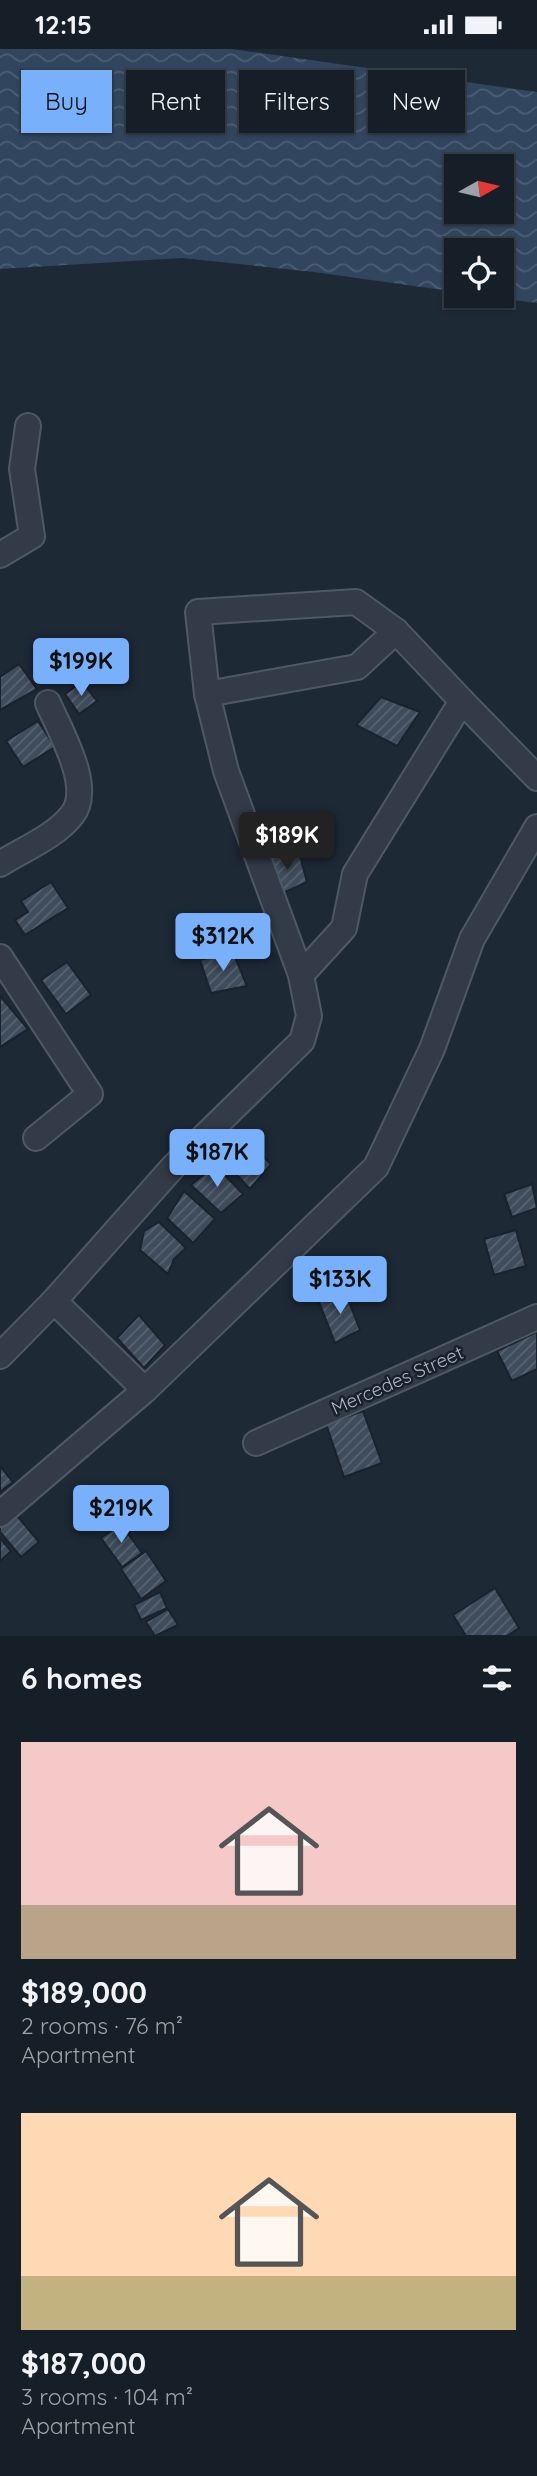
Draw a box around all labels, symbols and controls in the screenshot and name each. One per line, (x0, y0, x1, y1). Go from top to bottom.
text: 12:15 (35, 8, 92, 41)
chip: Buy (21, 70, 112, 133)
chip: Rent (126, 70, 225, 133)
chip: Filters (239, 70, 354, 133)
chip: New (368, 70, 465, 133)
north arrow (444, 154, 514, 224)
map controls (444, 154, 514, 308)
button: locate (444, 238, 514, 308)
pin: $199K (32, 639, 130, 698)
text: $199K (49, 646, 113, 675)
pin: $189K (238, 813, 336, 872)
text: $189K (255, 820, 319, 849)
pin: $312K (174, 913, 272, 973)
text: $312K (191, 921, 255, 950)
pin: $187K (168, 1129, 266, 1189)
text: $187K (186, 1137, 248, 1166)
pin: $133K (291, 1257, 389, 1316)
text: $133K (309, 1264, 371, 1293)
street label: Mercedes Street (327, 1340, 467, 1420)
pin: $219K (72, 1485, 170, 1545)
text: $219K (89, 1493, 153, 1522)
text: 6 homes (21, 1659, 142, 1697)
icon: filters (478, 1659, 516, 1697)
icon: home (206, 1788, 332, 1914)
text: $189,000 (21, 1973, 147, 2011)
text: 2 rooms · 76 m² (21, 2011, 183, 2040)
text: Apartment (21, 2040, 135, 2069)
icon: home (206, 2159, 332, 2285)
text: $187,000 (21, 2344, 146, 2382)
text: 3 rooms · 104 m² (21, 2382, 193, 2411)
text: Apartment (21, 2411, 135, 2440)

